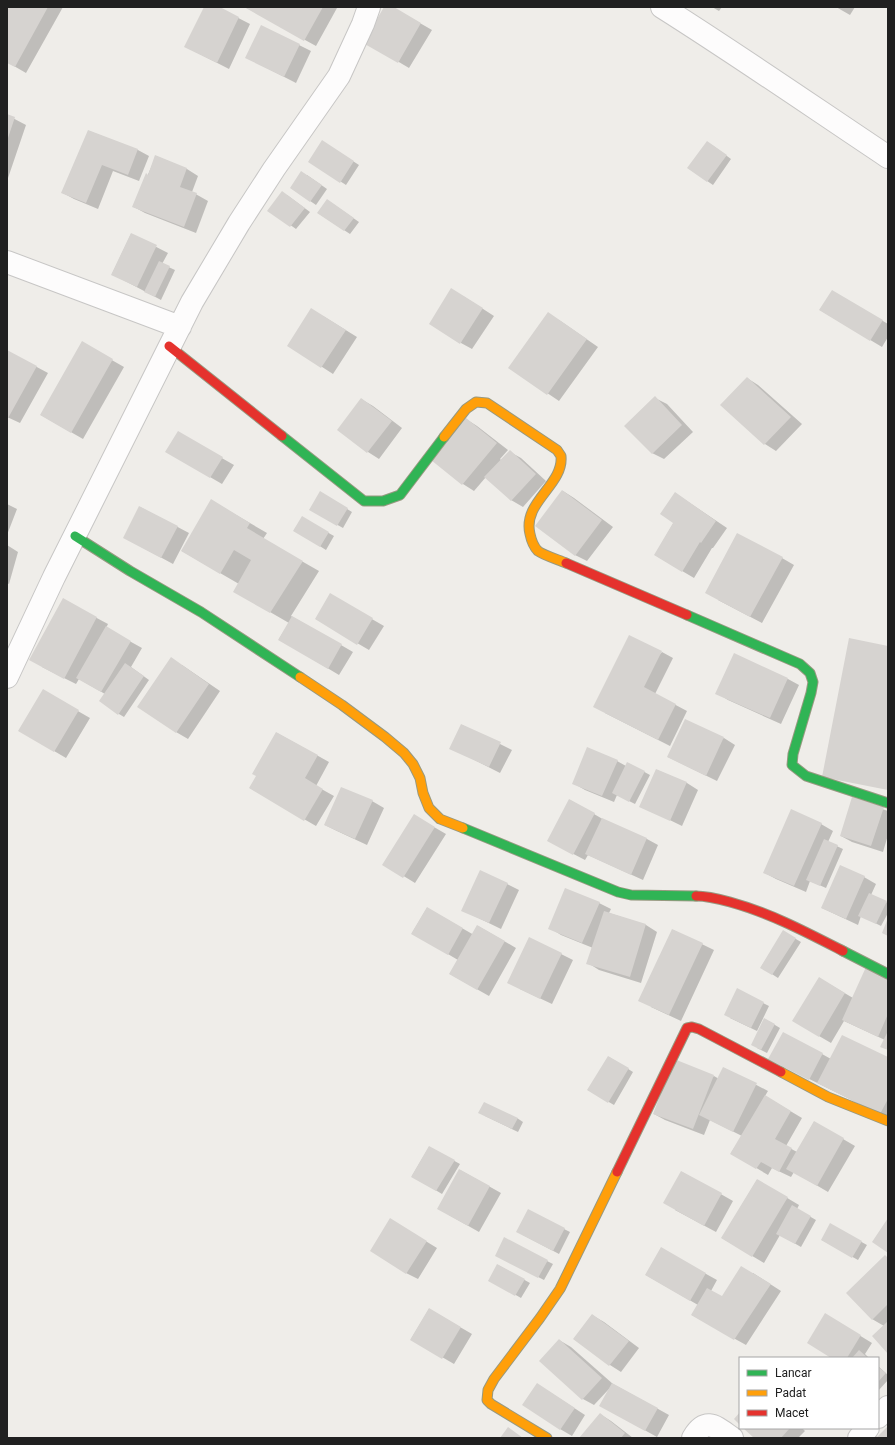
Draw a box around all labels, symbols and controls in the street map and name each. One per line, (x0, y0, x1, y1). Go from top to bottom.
legend (739, 1357, 879, 1429)
text: Lancar (775, 1366, 812, 1380)
text: Padat (775, 1386, 806, 1400)
text: Macet (775, 1406, 809, 1420)

